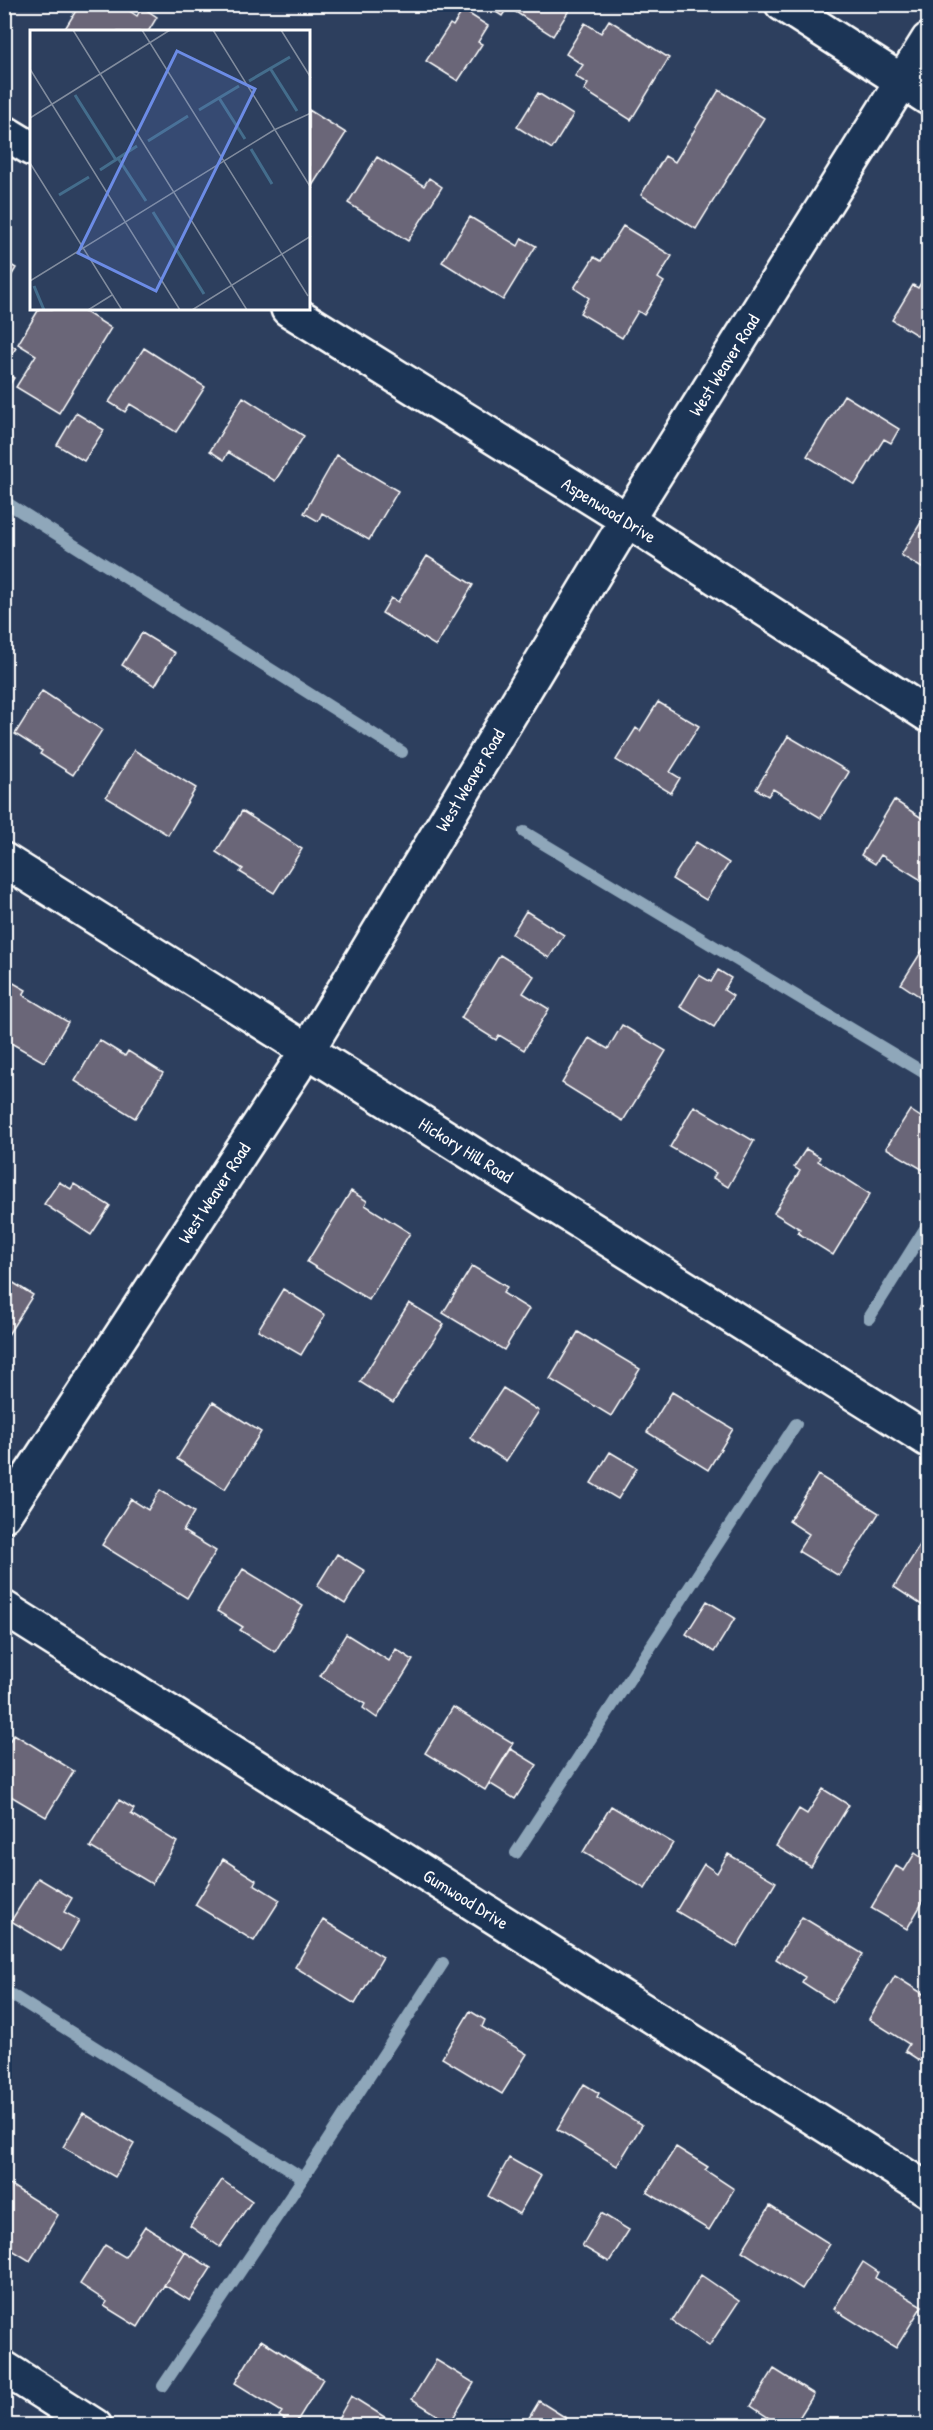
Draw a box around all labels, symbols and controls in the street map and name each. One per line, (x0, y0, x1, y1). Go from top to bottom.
inset map (30, 30, 310, 310)
street label: West Weaver Road (683, 309, 765, 421)
street label: Aspenwood Drive (557, 471, 661, 549)
street label: West Weaver Road (429, 724, 511, 836)
street label: Hickory Hill Road (414, 1111, 518, 1189)
street label: West Weaver Road (172, 1138, 256, 1248)
street label: Gumwood Drive (419, 1863, 513, 1935)

